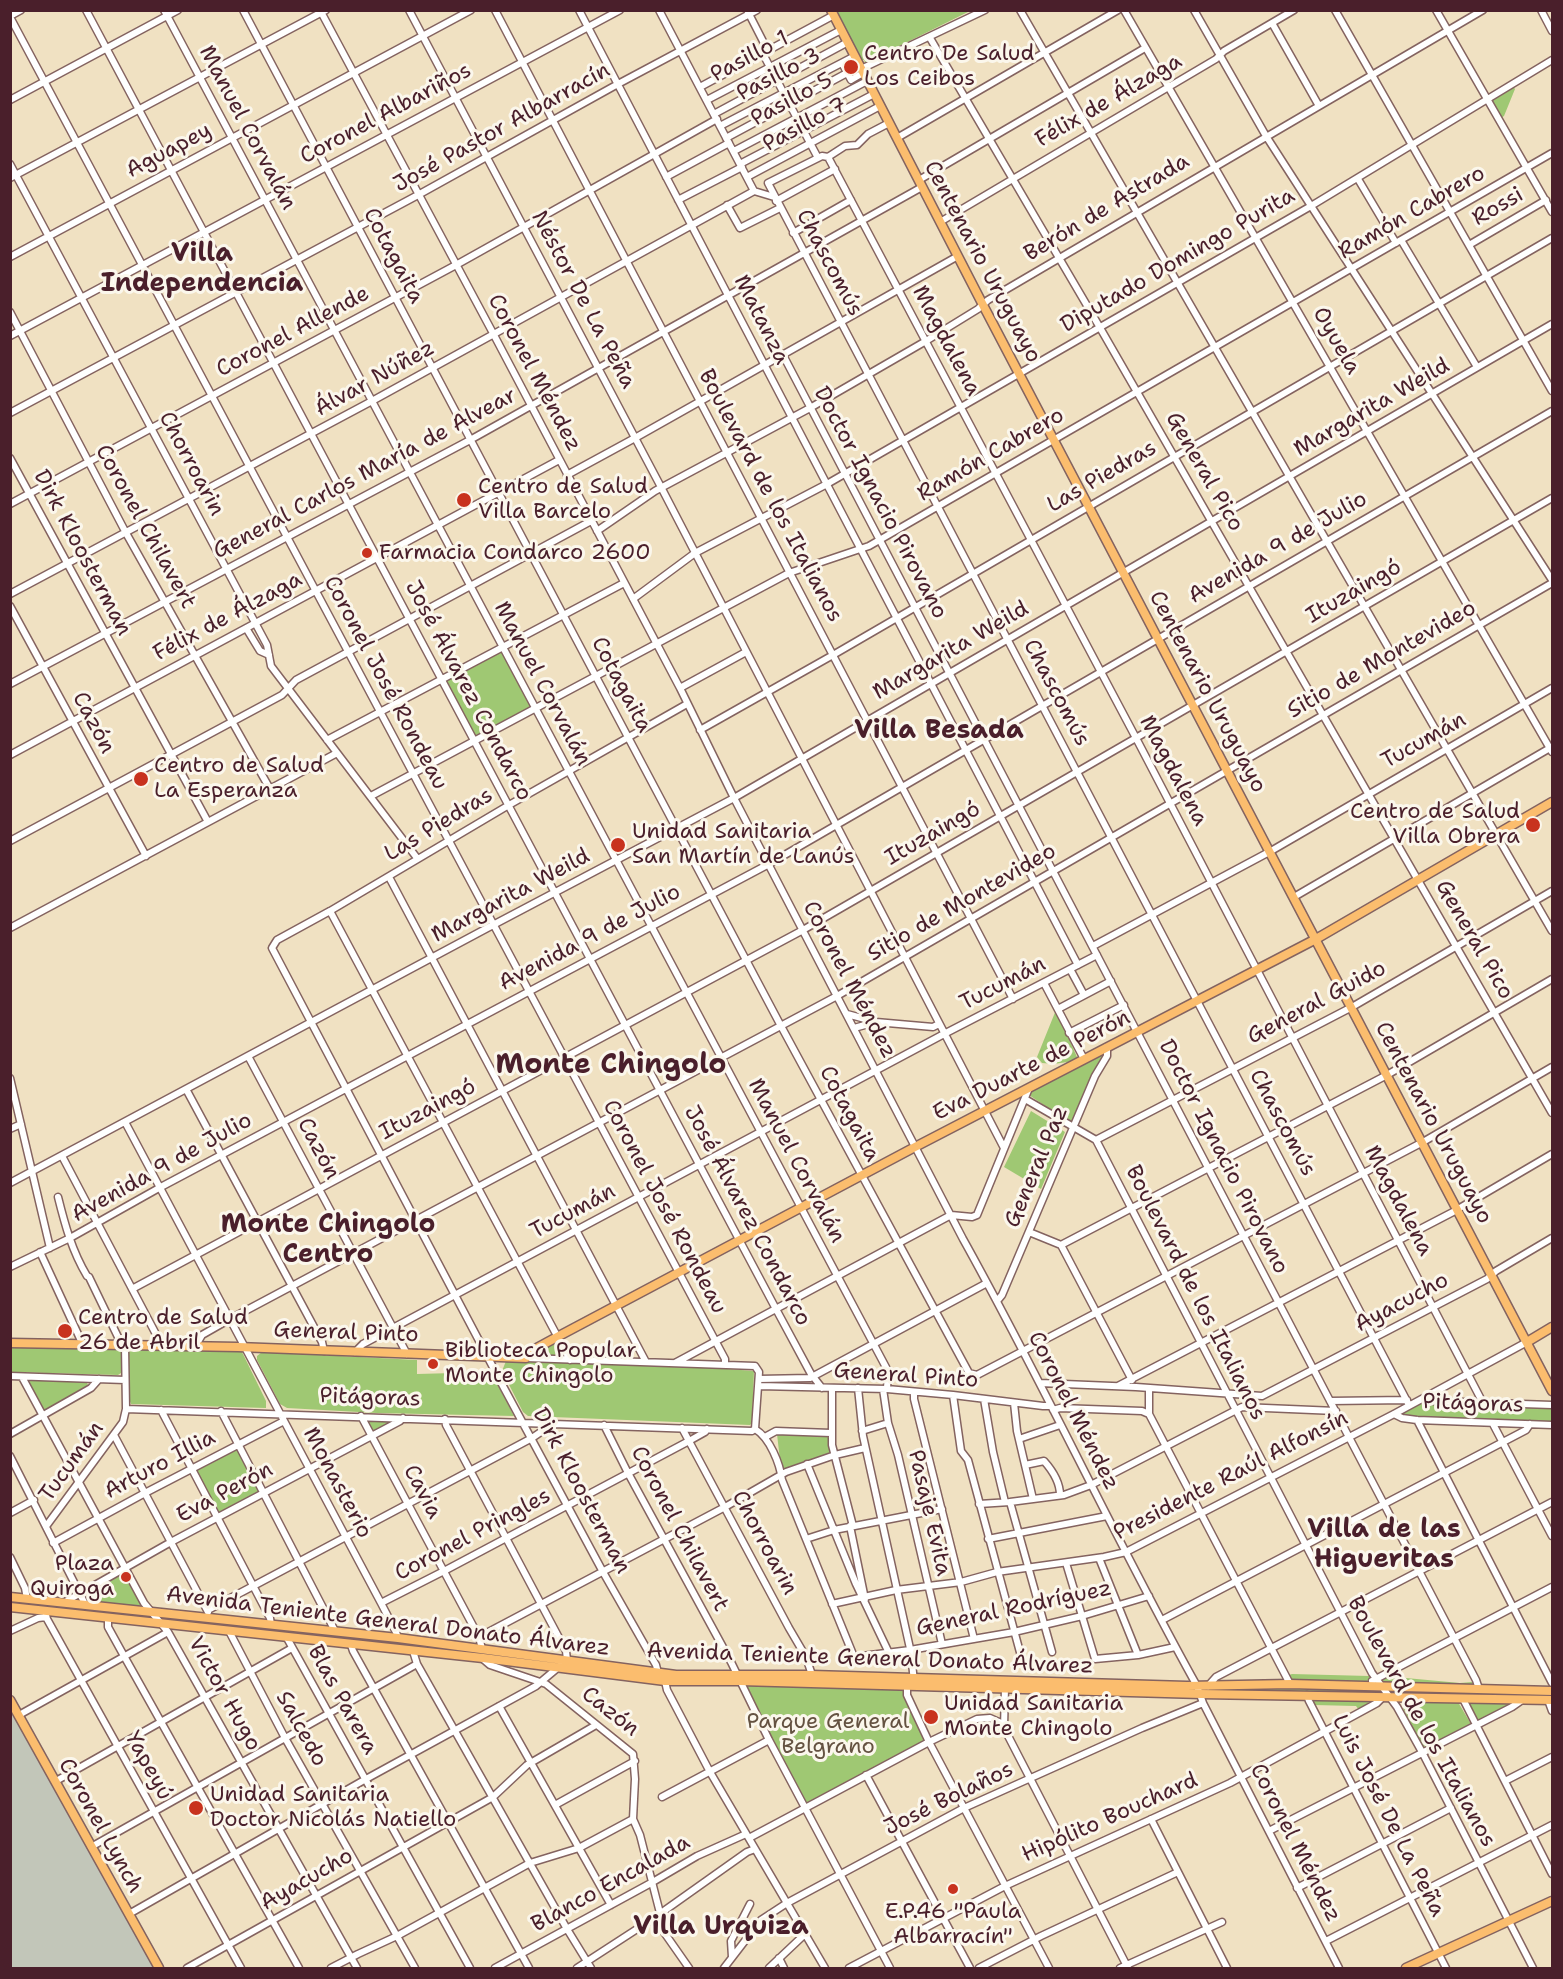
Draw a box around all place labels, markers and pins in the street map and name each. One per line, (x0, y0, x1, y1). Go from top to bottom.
place label: Centro De Salud Los Ceibos (864, 41, 1034, 92)
marker: Centro De Salud Los Ceibos (842, 58, 860, 76)
place label: Centro de Salud Villa Barcelo (478, 474, 648, 526)
marker: Centro de Salud Villa Barcelo (455, 491, 473, 509)
place label: Farmacia Condarco 2600 (379, 540, 651, 566)
marker: Farmacia Condarco 2600 (360, 546, 374, 560)
place label: Centro de Salud La Esperanza (154, 753, 324, 804)
marker: Centro de Salud La Esperanza (132, 770, 150, 788)
place label: Centro de Salud Villa Obrera (1350, 799, 1520, 850)
marker: Centro de Salud Villa Obrera (1524, 816, 1542, 834)
place label: Unidad Sanitaria San Martín de Lanús (632, 819, 855, 870)
marker: Unidad Sanitaria San Martín de Lanús (609, 836, 627, 854)
place label: Centro de Salud 26 de Abril (78, 1305, 248, 1356)
marker: Centro de Salud 26 de Abril (56, 1322, 74, 1340)
place label: Biblioteca Popular Monte Chingolo (445, 1338, 637, 1390)
marker: Biblioteca Popular Monte Chingolo (426, 1357, 440, 1371)
place label: Plaza Quiroga (30, 1551, 114, 1603)
marker: Plaza Quiroga (119, 1570, 133, 1584)
place label: Unidad Sanitaria Monte Chingolo (944, 1691, 1123, 1742)
marker: Unidad Sanitaria Monte Chingolo (922, 1708, 940, 1726)
place label: Unidad Sanitaria Doctor Nicolás Natiello (210, 1782, 456, 1834)
marker: Unidad Sanitaria Doctor Nicolás Natiello (187, 1799, 205, 1817)
marker: E.P.46 "Paula Albarracín" (946, 1882, 960, 1896)
place label: E.P.46 "Paula Albarracín" (885, 1899, 1021, 1951)

